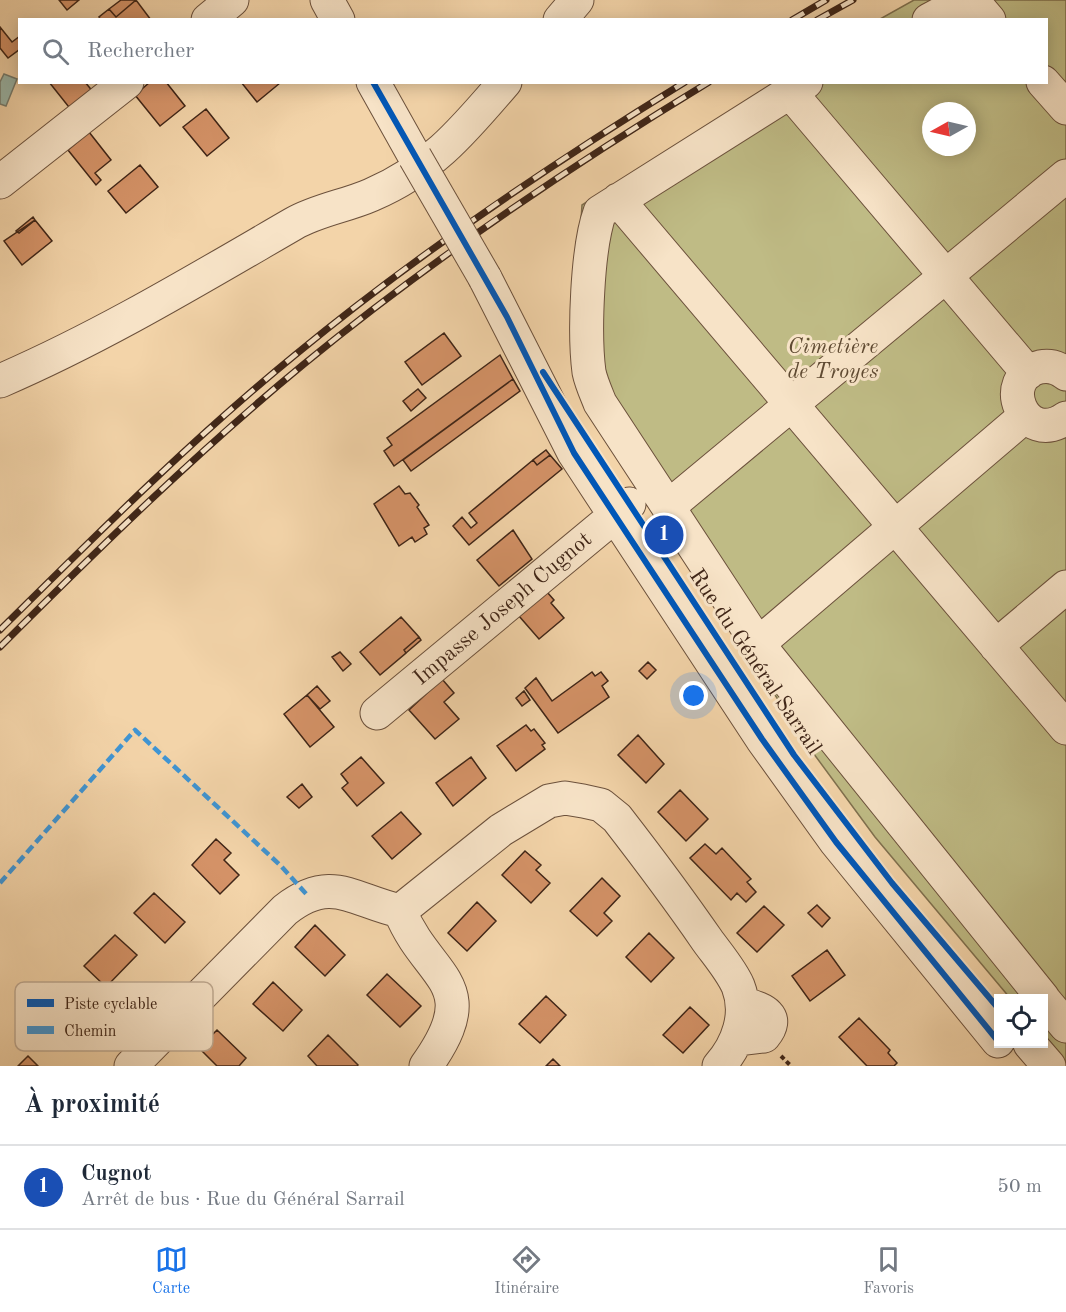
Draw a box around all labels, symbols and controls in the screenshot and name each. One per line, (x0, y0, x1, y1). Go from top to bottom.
search box (18, 18, 1048, 84)
icon: search (39, 35, 72, 68)
text: Rechercher (87, 40, 194, 62)
north arrow (922, 102, 976, 156)
park label: Cimetière de Troyes (787, 336, 879, 383)
pin: 1 (644, 512, 684, 558)
street label: Impasse Joseph Cugnot (410, 528, 596, 690)
street label: Rue du Général Sarrail (685, 565, 825, 759)
your location (679, 681, 708, 710)
legend (15, 982, 213, 1051)
map controls (994, 994, 1048, 1048)
button: locate (994, 994, 1048, 1048)
text: Piste cyclable (64, 997, 157, 1013)
text: Chemin (64, 1024, 117, 1040)
text: À proximité (24, 1092, 160, 1118)
text: Cugnot (81, 1163, 151, 1185)
text: 1 (38, 1177, 49, 1197)
text: 50 m (997, 1177, 1042, 1197)
text: Arrêt de bus · Rue du Général Sarrail (81, 1190, 405, 1210)
tab: Carte (152, 1243, 190, 1299)
tab: Itinéraire (494, 1243, 559, 1299)
tab: Favoris (863, 1243, 914, 1299)

